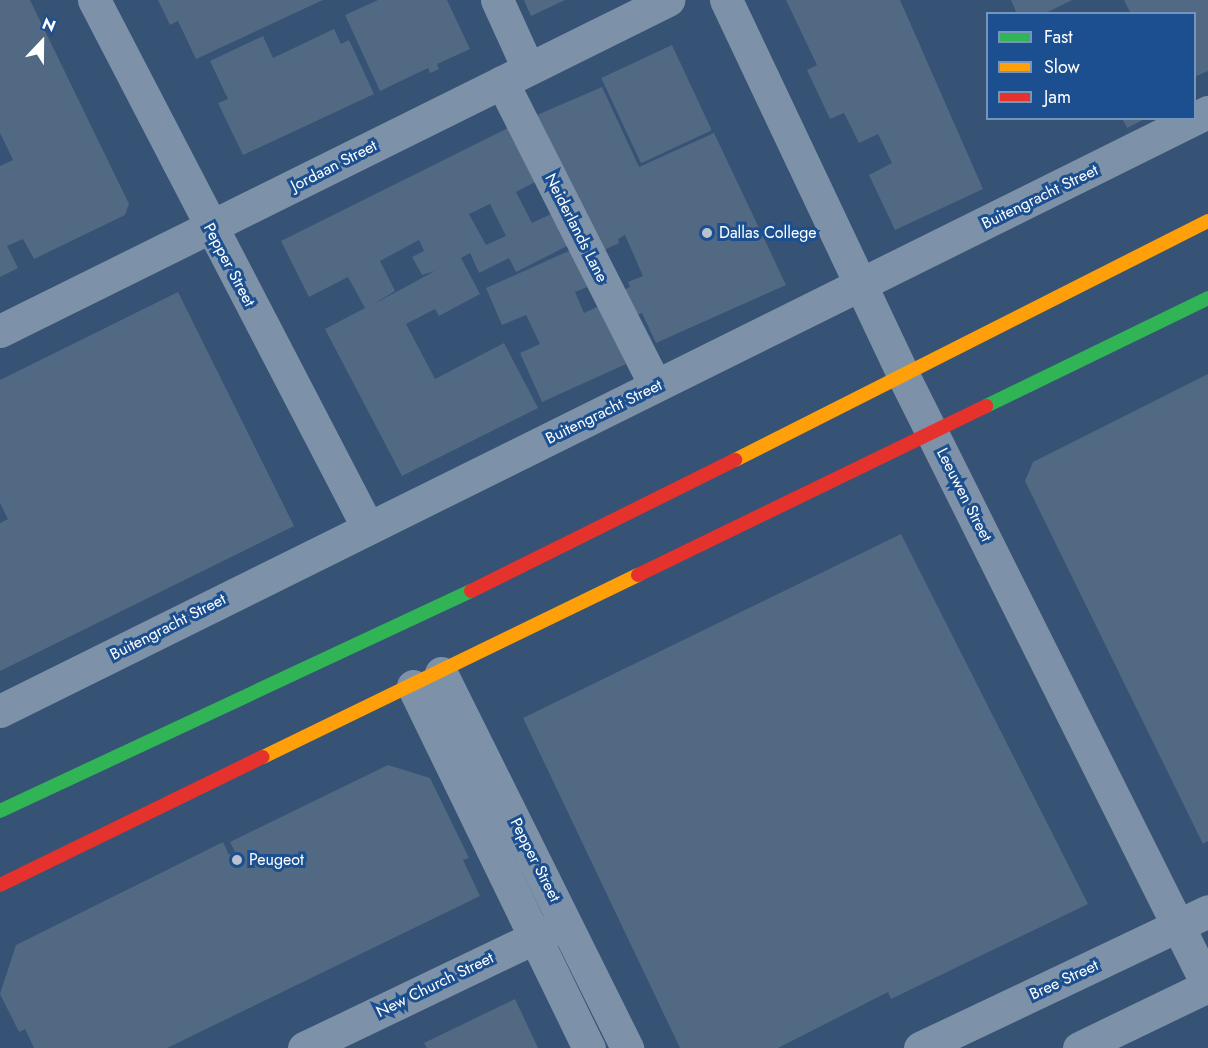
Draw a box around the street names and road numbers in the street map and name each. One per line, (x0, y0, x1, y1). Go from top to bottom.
street label: Jordaan Street (288, 136, 380, 196)
street label: Buitengracht Street (979, 161, 1101, 233)
street label: Neiderlands Lane (540, 170, 612, 286)
street label: Pepper Street (199, 220, 259, 310)
street label: Buitengracht Street (543, 376, 665, 448)
street label: Leeuwen Street (932, 445, 996, 545)
street label: Buitengracht Street (107, 590, 229, 664)
street label: Pepper Street (506, 815, 564, 905)
street label: New Church Street (373, 948, 497, 1022)
street label: Bree Street (1027, 956, 1101, 1004)

